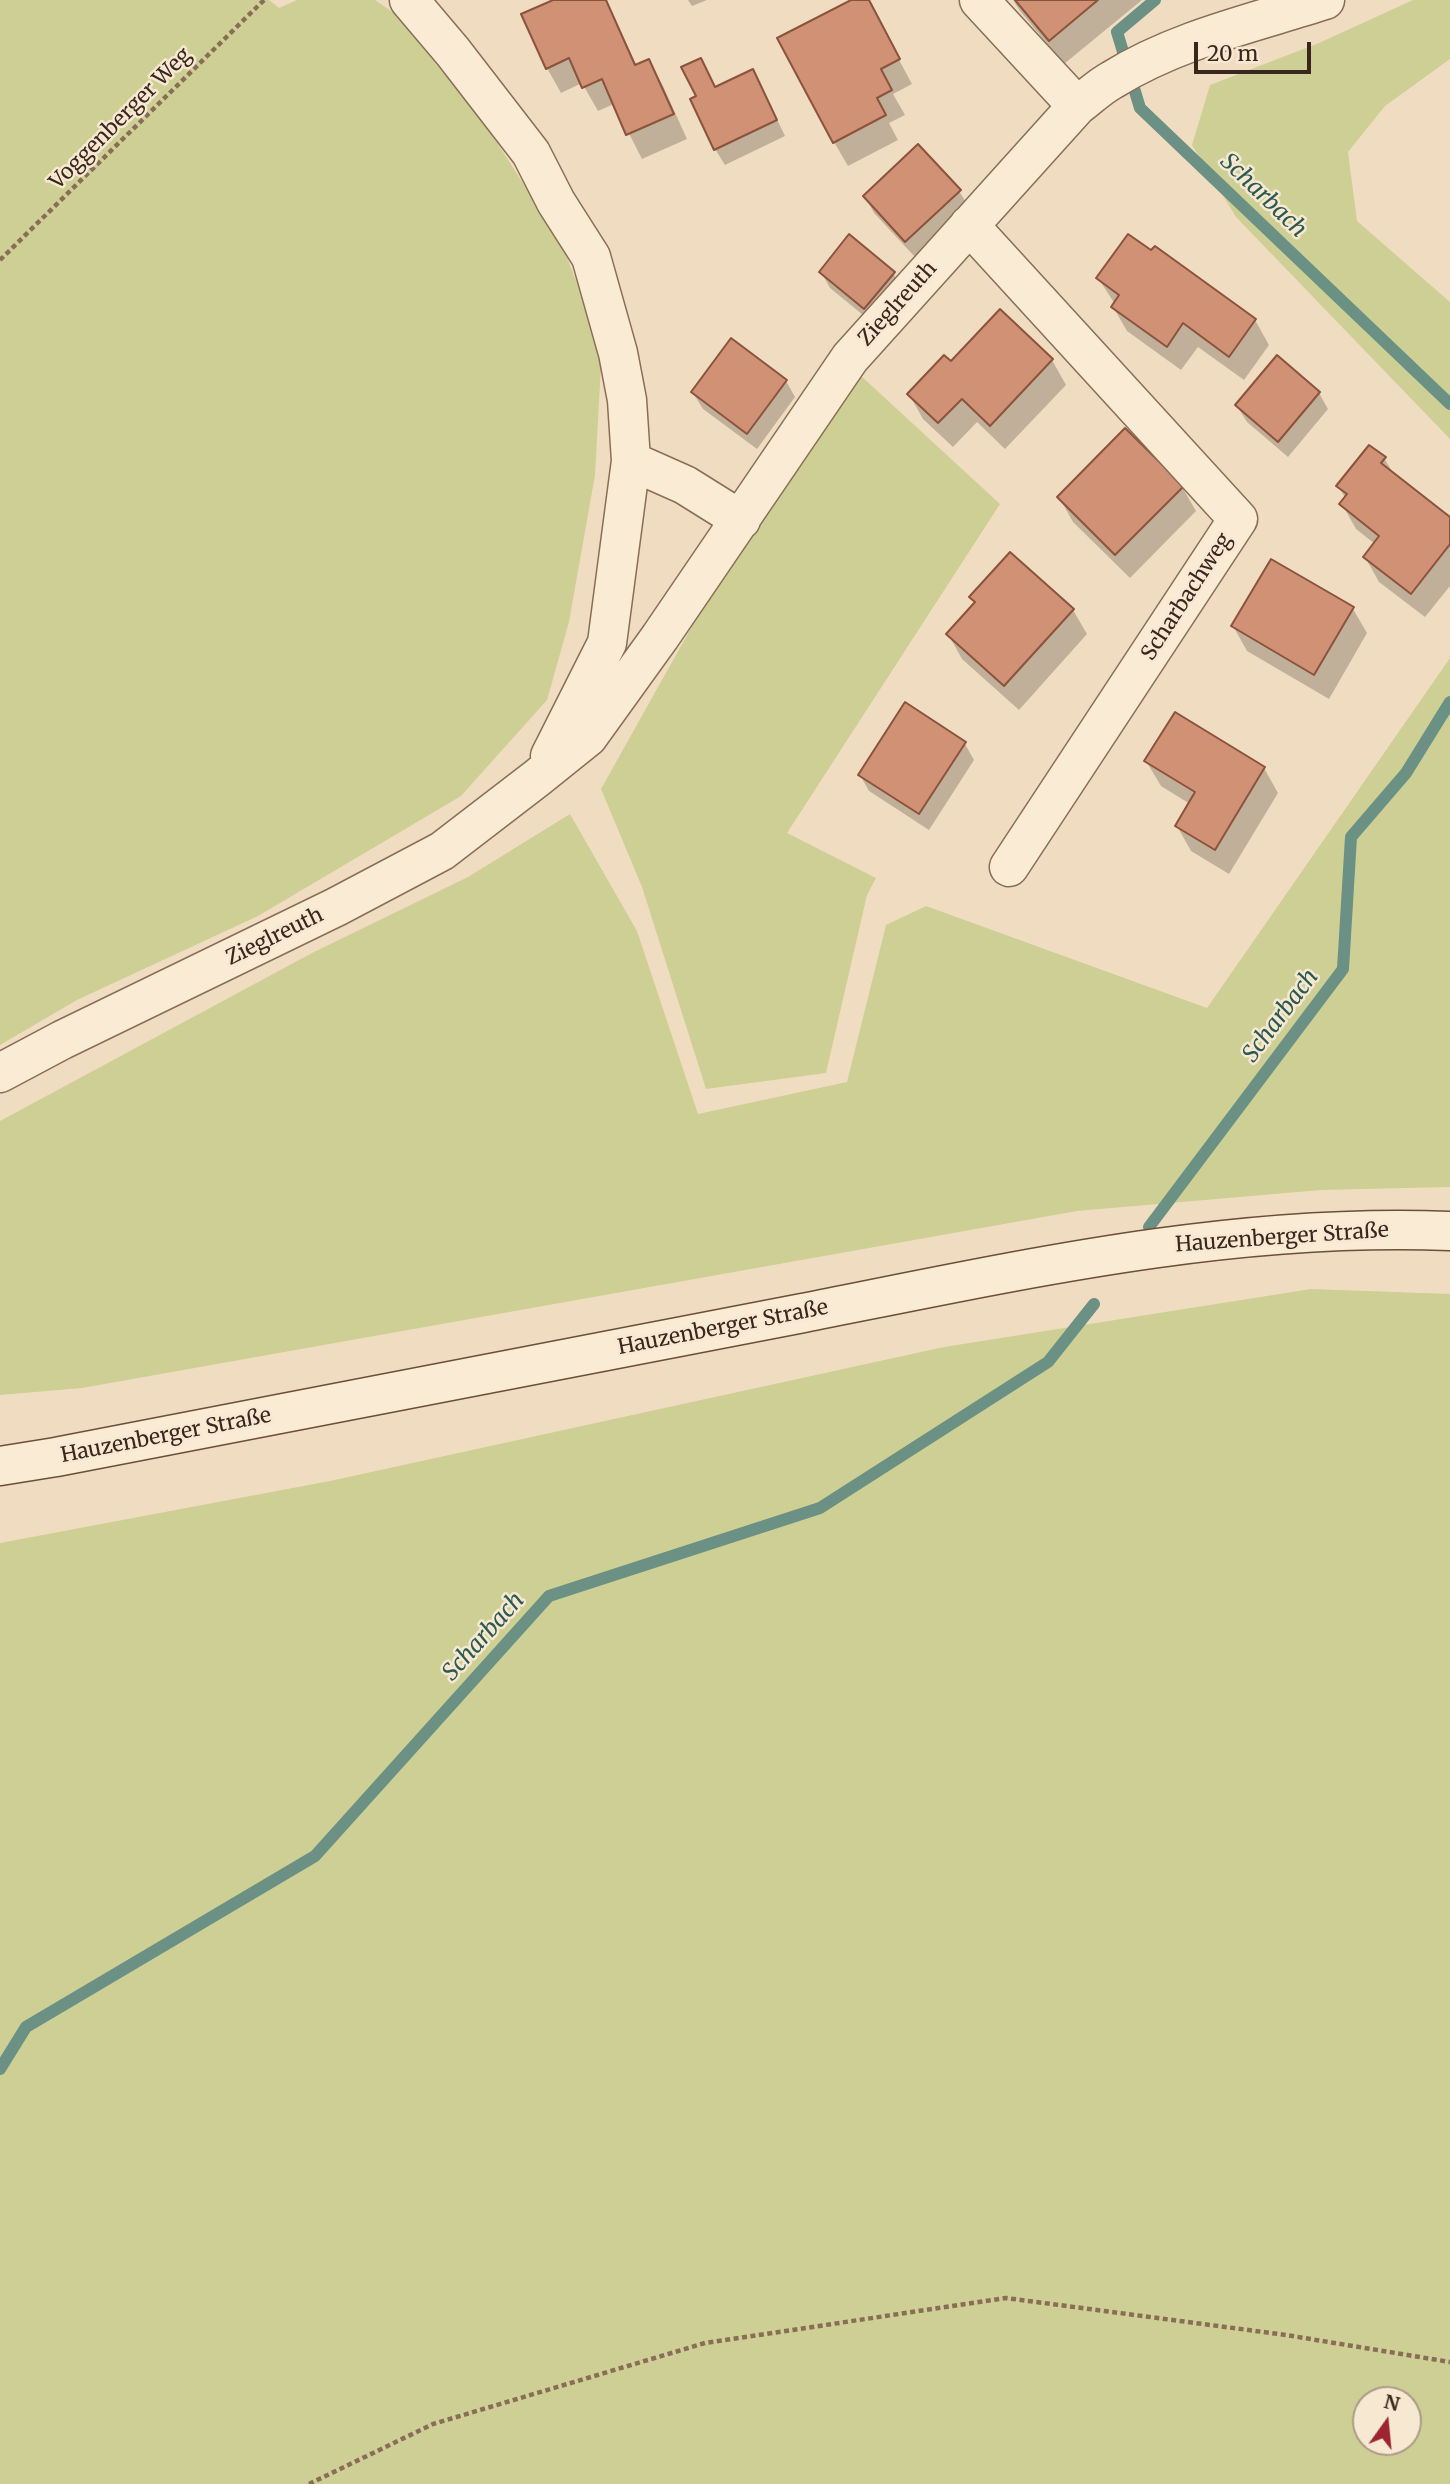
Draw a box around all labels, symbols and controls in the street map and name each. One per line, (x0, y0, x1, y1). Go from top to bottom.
scale bar (1198, 28, 1315, 72)
text: 20 m (1207, 40, 1258, 67)
street label: Voggenberger Weg (45, 43, 197, 195)
water label: Scharbach (1214, 148, 1312, 244)
street label: Zieglreuth (853, 257, 943, 351)
street label: Scharbachweg (1137, 529, 1237, 665)
street label: Zieglreuth (222, 903, 328, 971)
water label: Scharbach (1237, 964, 1325, 1068)
street label: Hauzenberger Straße (1174, 1218, 1390, 1258)
street label: Hauzenberger Straße (616, 1295, 830, 1361)
street label: Hauzenberger Straße (59, 1403, 273, 1469)
water label: Scharbach (437, 1587, 531, 1687)
north arrow (1352, 2386, 1422, 2456)
text: N (1382, 2389, 1402, 2416)

